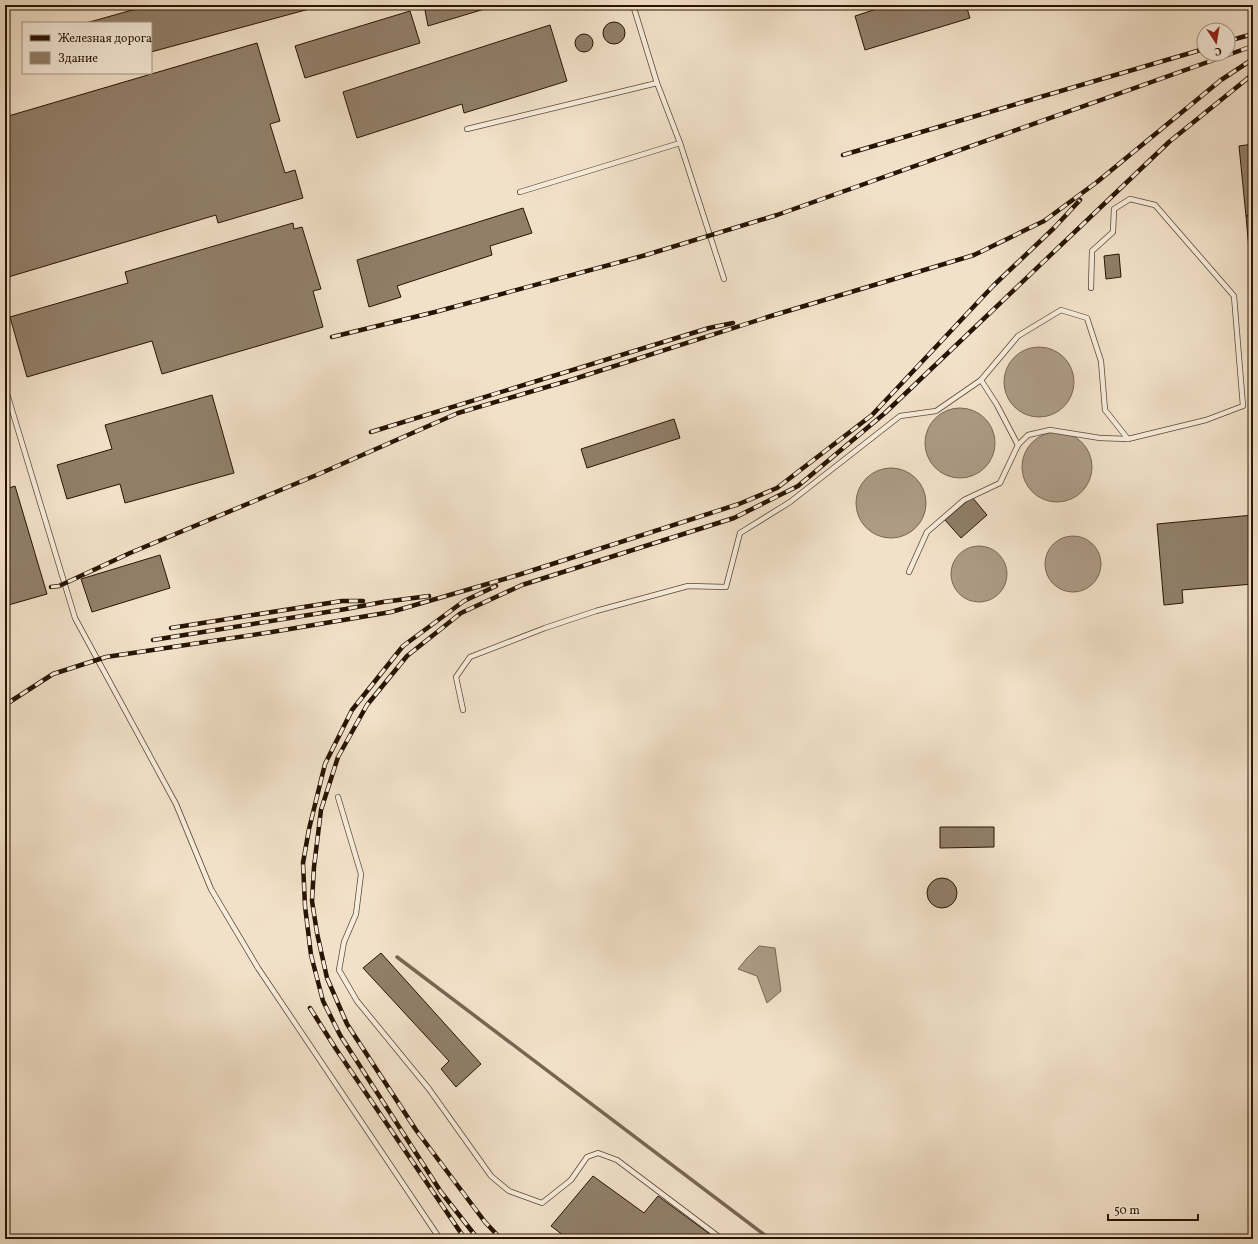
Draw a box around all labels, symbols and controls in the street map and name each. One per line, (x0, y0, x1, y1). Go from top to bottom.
legend (22, 22, 152, 74)
north arrow (1196, 22, 1236, 62)
text: Железная дорога (58, 31, 152, 47)
text: С (1213, 42, 1223, 58)
text: Здание (58, 51, 98, 67)
scale bar (1108, 1196, 1198, 1222)
text: 50 m (1114, 1203, 1140, 1219)

